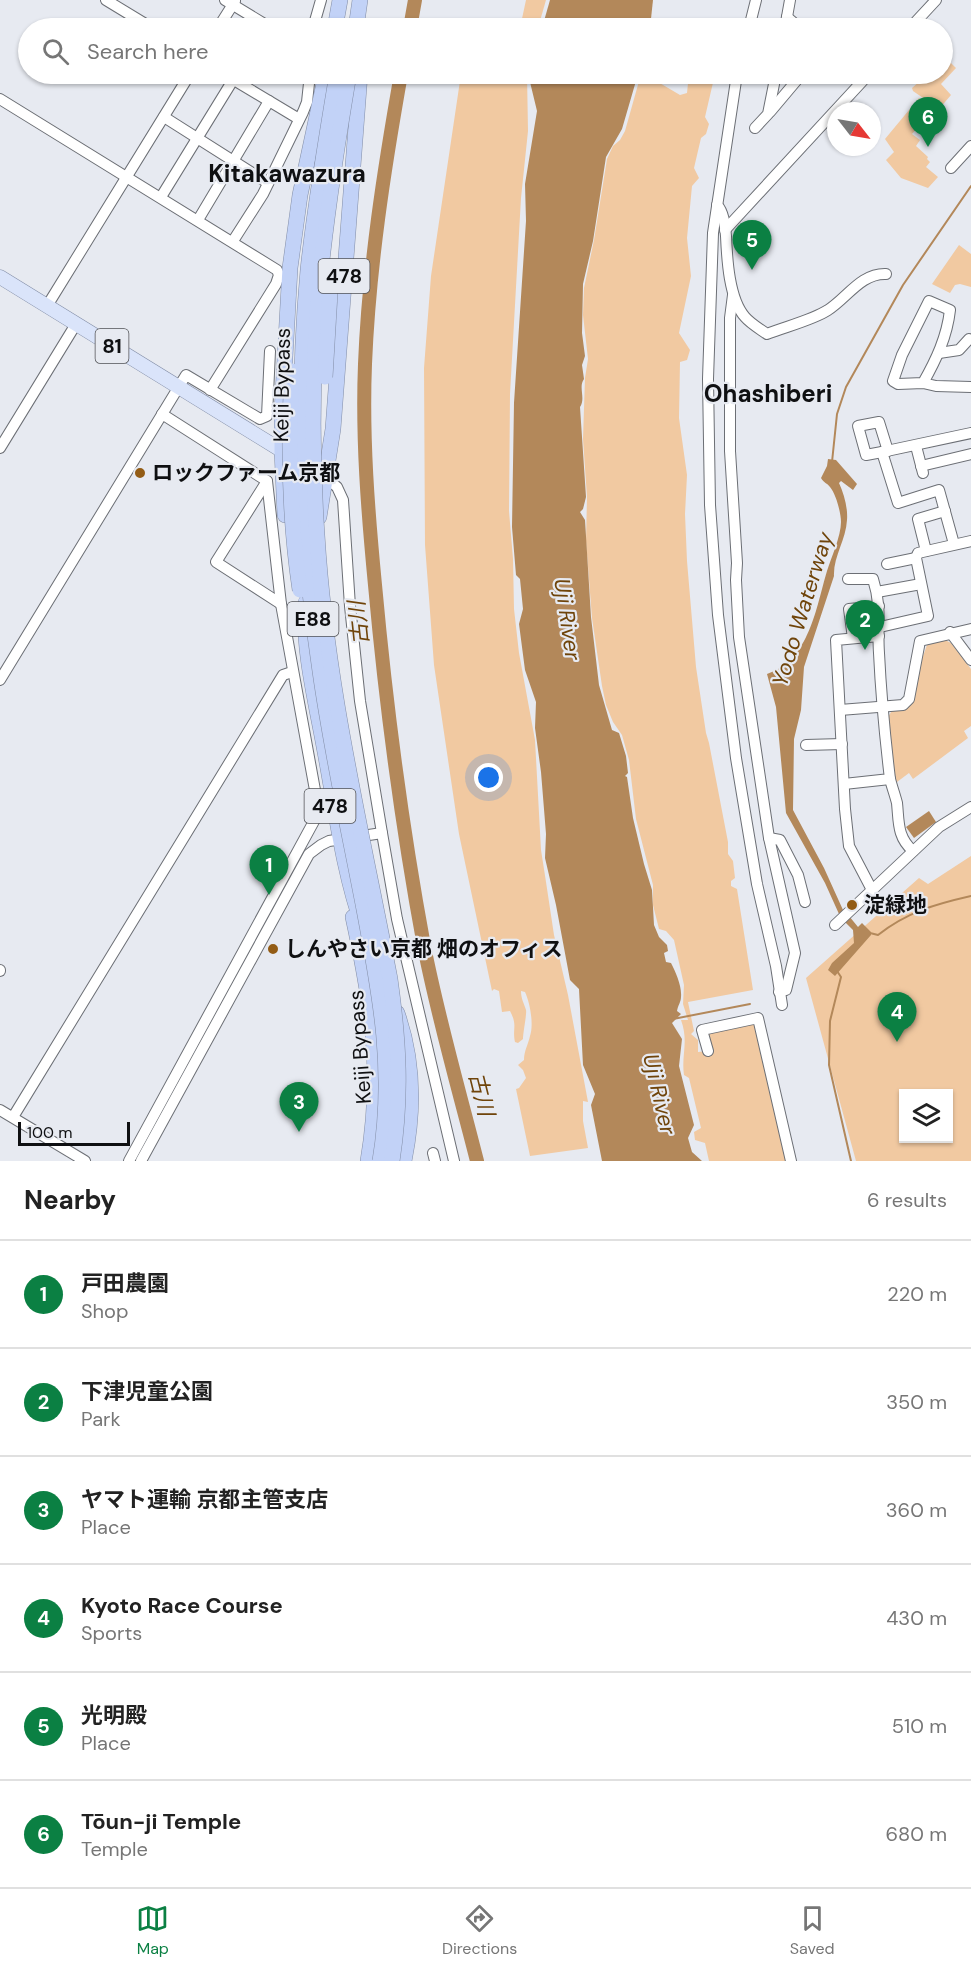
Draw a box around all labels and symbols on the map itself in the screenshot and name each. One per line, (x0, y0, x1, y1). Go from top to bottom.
pin: 6 (908, 98, 948, 147)
north arrow (827, 102, 881, 156)
district label: Kitakawazura (208, 158, 366, 189)
pin: 5 (732, 220, 771, 270)
road number: 478 (318, 259, 370, 293)
street label: Keiji Bypass (267, 328, 297, 442)
road number: 81 (96, 329, 128, 363)
district label: Ohashiberi (704, 378, 832, 409)
place label: ロックファーム京都 (152, 459, 340, 487)
marker: ロックファーム京都 (133, 466, 147, 480)
water label: Yodo Waterway (765, 528, 840, 690)
water label: Uji River (547, 576, 588, 663)
water label: 古川 (342, 598, 375, 646)
pin: 2 (846, 600, 884, 650)
road number: E88 (288, 602, 338, 636)
your location (474, 763, 503, 792)
road number: 478 (304, 789, 356, 823)
pin: 1 (250, 846, 288, 895)
place label: 淀緑地 (864, 891, 927, 919)
marker: 淀緑地 (845, 898, 859, 912)
place label: しんやさい京都 畑のオフィス (285, 935, 563, 963)
marker: しんやさい京都 畑のオフィス (266, 942, 280, 956)
street label: Keiji Bypass (342, 989, 378, 1105)
pin: 4 (878, 992, 916, 1042)
water label: Uji River (636, 1051, 683, 1138)
water label: 古川 (462, 1069, 501, 1121)
pin: 3 (280, 1082, 318, 1132)
scale bar (18, 1119, 130, 1146)

